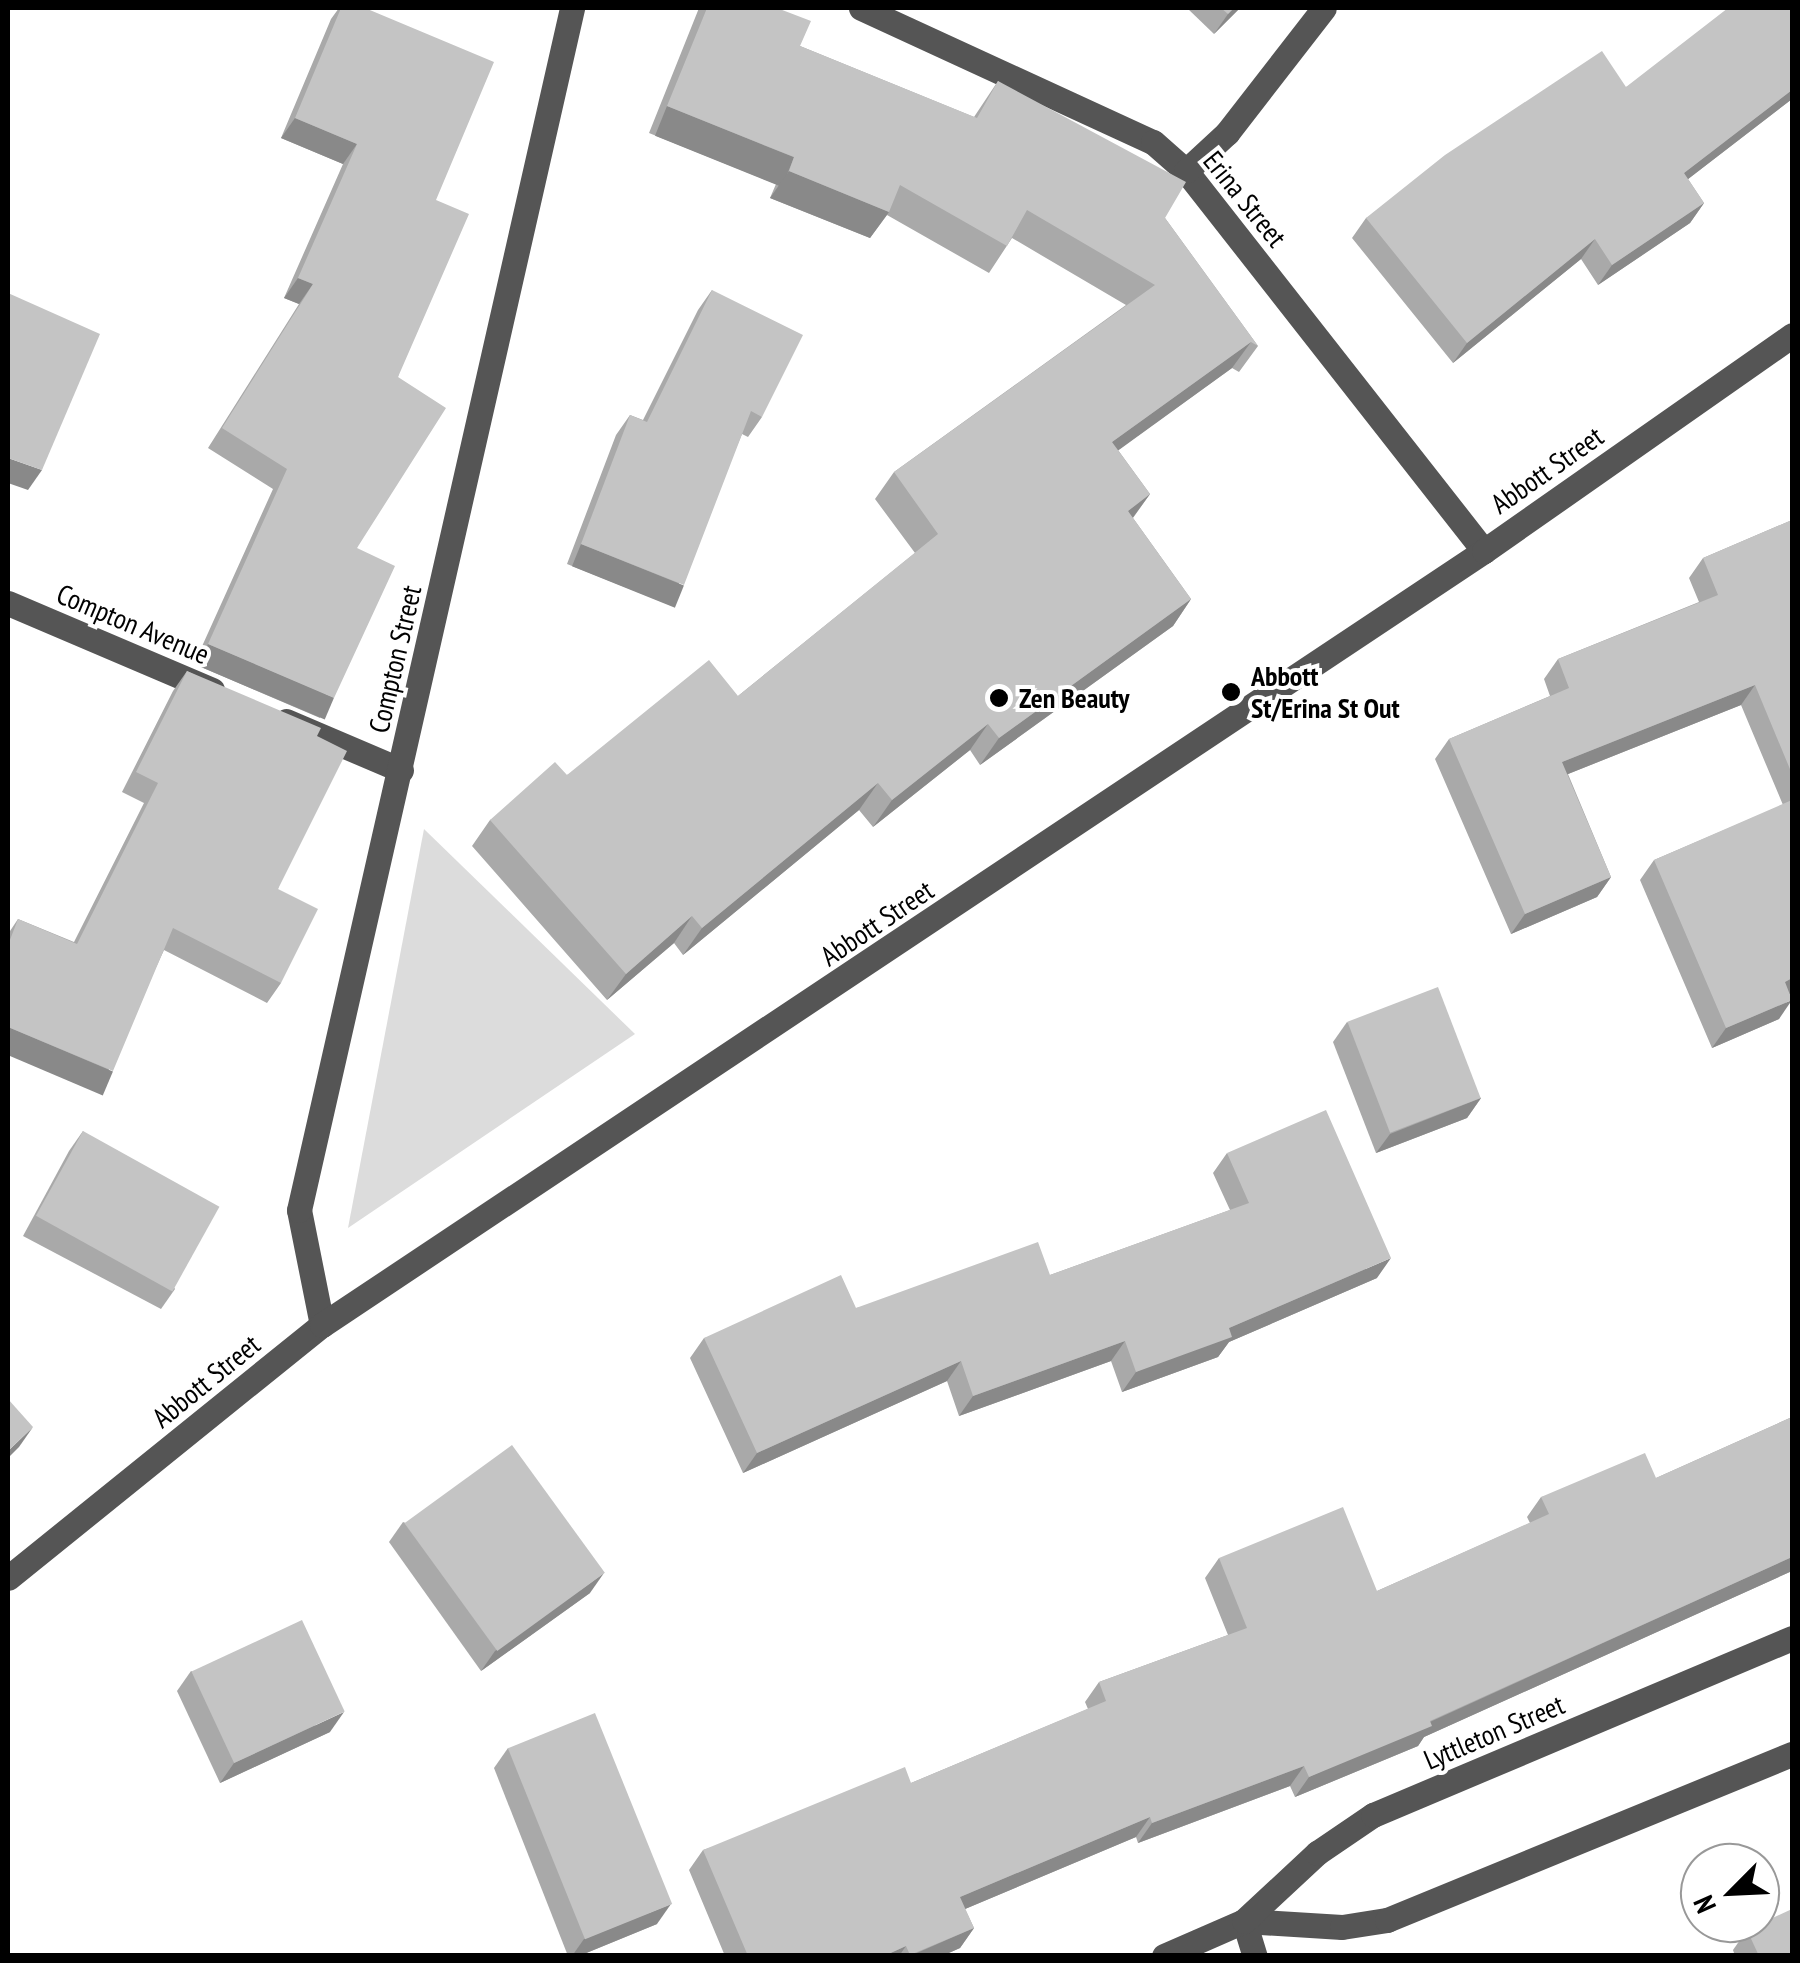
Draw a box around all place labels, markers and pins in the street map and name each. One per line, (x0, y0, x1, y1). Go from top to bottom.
place label: Abbott St/Erina St Out (1251, 659, 1400, 725)
place label: Zen Beauty (1019, 681, 1130, 715)
marker: Abbott St/Erina St Out (1220, 681, 1242, 703)
marker: Zen Beauty (988, 687, 1010, 709)

